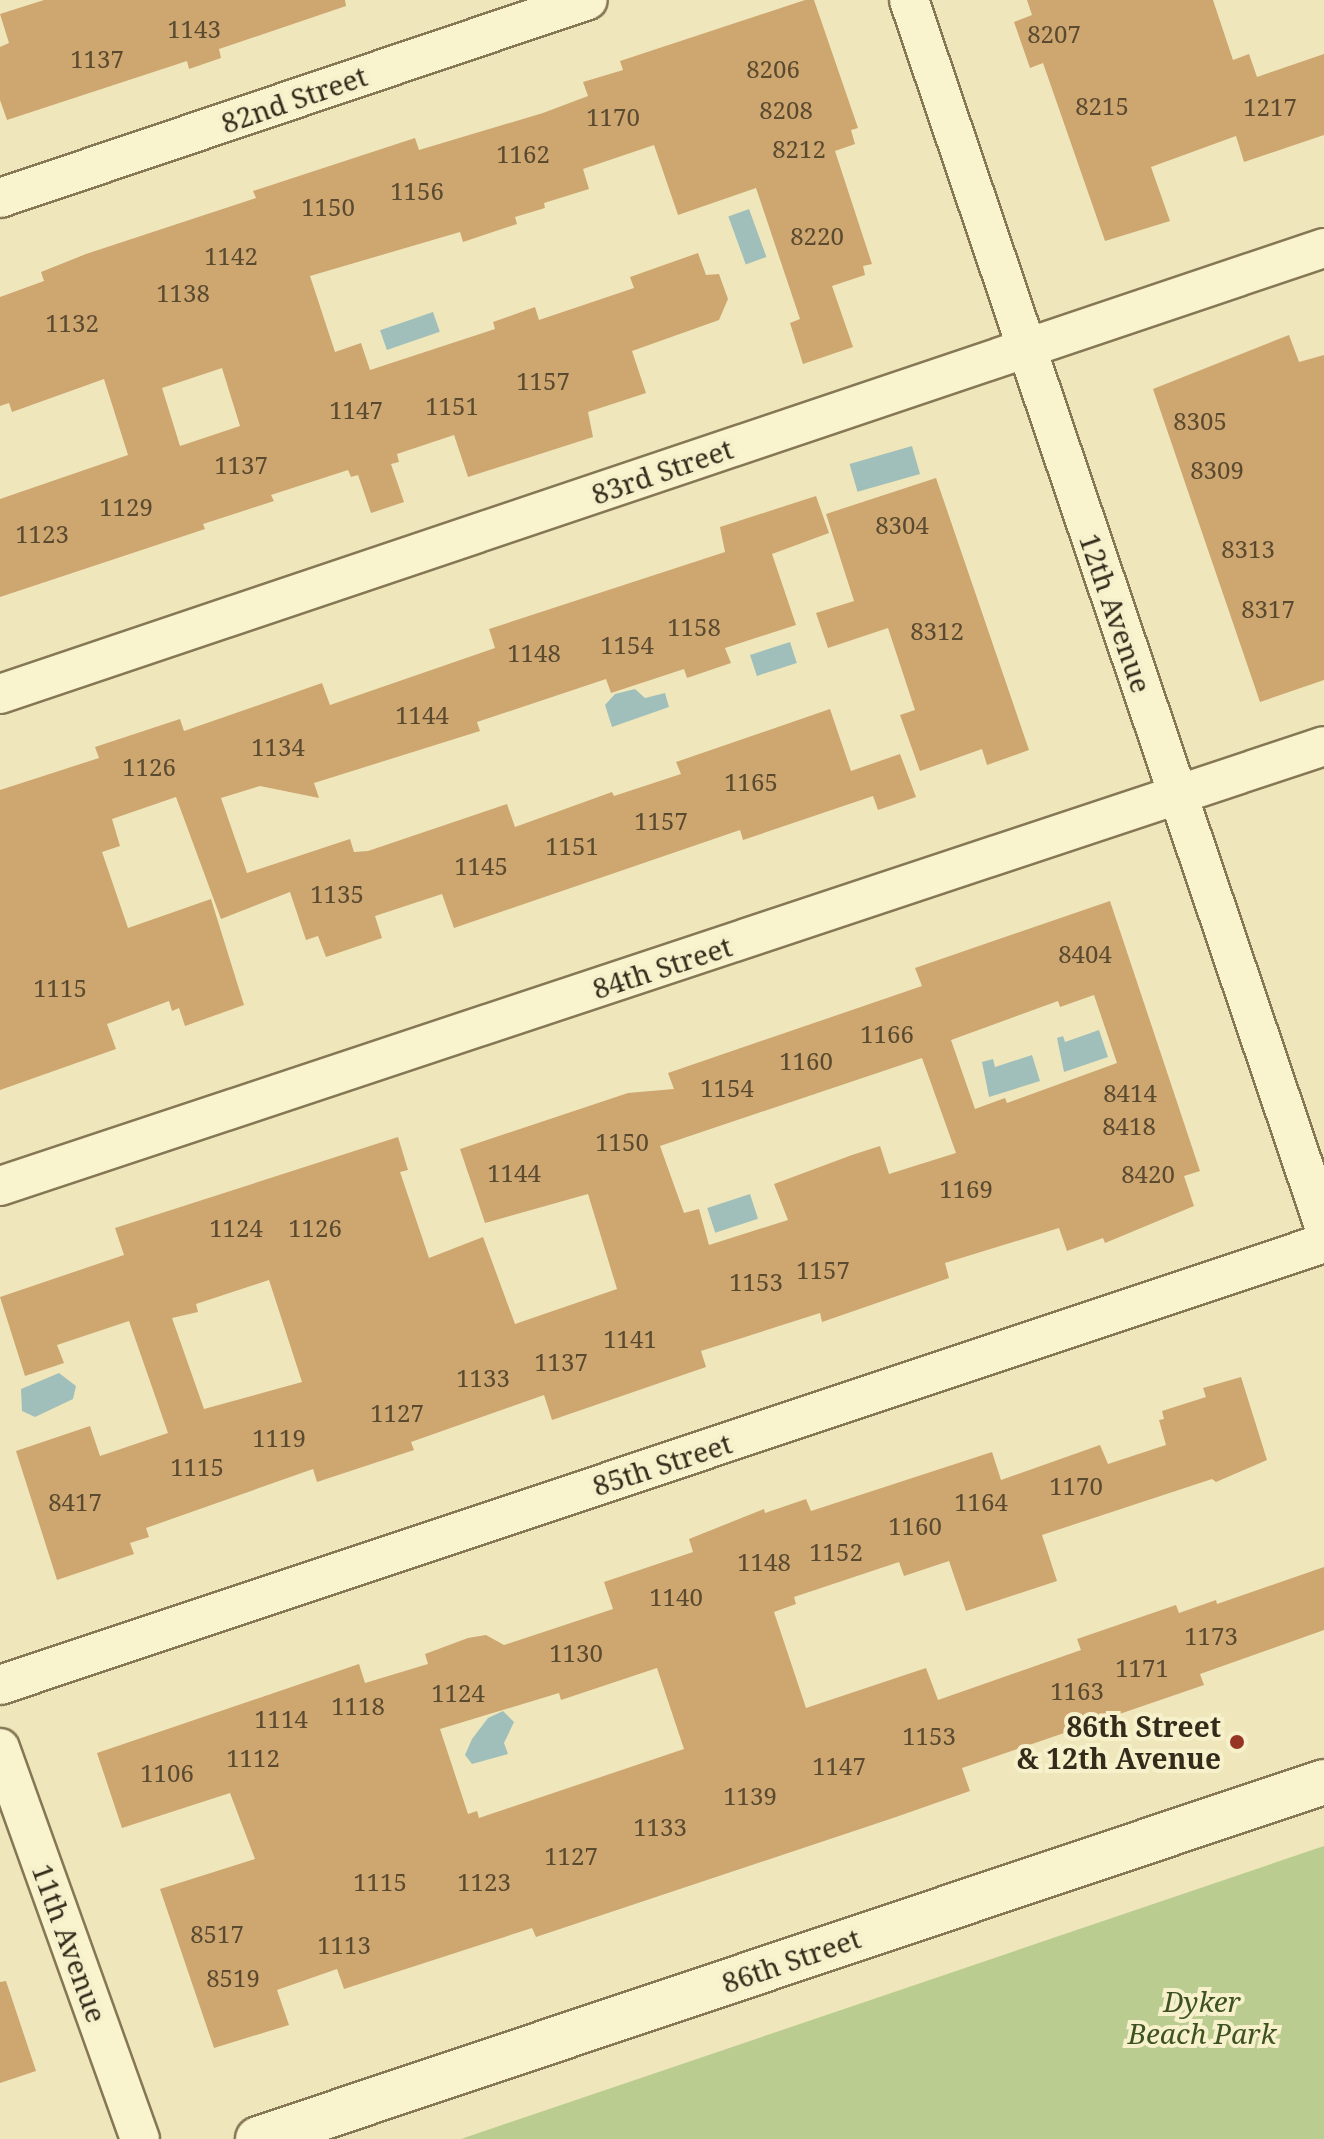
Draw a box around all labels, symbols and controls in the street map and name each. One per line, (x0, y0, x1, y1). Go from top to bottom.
house number: 1143 (167, 15, 221, 43)
house number: 8207 (1027, 20, 1081, 48)
house number: 1137 (70, 45, 124, 73)
house number: 8206 (746, 55, 800, 83)
street label: 82nd Street (217, 58, 371, 140)
house number: 8215 (1075, 92, 1129, 120)
house number: 1217 (1243, 93, 1297, 121)
house number: 8208 (759, 96, 813, 124)
house number: 1170 (586, 103, 640, 131)
house number: 8212 (772, 135, 826, 163)
house number: 1162 (496, 140, 550, 168)
house number: 1156 (390, 177, 444, 205)
house number: 1150 (301, 193, 355, 221)
house number: 8220 (790, 222, 844, 250)
house number: 1142 (204, 242, 258, 270)
house number: 1138 (156, 279, 210, 307)
house number: 1132 (45, 309, 99, 337)
house number: 1157 (516, 367, 570, 395)
house number: 1151 (425, 392, 479, 420)
house number: 1147 (329, 396, 383, 424)
house number: 8305 (1173, 407, 1227, 435)
street label: 83rd Street (587, 431, 737, 511)
house number: 1137 (214, 451, 268, 479)
house number: 8309 (1190, 456, 1244, 484)
house number: 1129 (99, 493, 153, 521)
house number: 8304 (875, 511, 929, 539)
house number: 1123 (15, 520, 69, 548)
street label: 12th Avenue (1073, 529, 1159, 697)
house number: 8313 (1221, 535, 1275, 563)
house number: 8317 (1241, 595, 1295, 623)
house number: 1158 (667, 613, 721, 641)
house number: 8312 (910, 617, 964, 645)
house number: 1154 (600, 631, 654, 659)
house number: 1148 (507, 639, 561, 667)
house number: 1144 (395, 701, 449, 729)
house number: 1134 (251, 733, 305, 761)
house number: 1126 (122, 753, 176, 781)
house number: 1165 (724, 768, 778, 796)
house number: 1157 (634, 807, 688, 835)
house number: 1151 (545, 832, 599, 860)
house number: 1145 (454, 852, 508, 880)
house number: 1135 (310, 880, 364, 908)
street label: 84th Street (588, 929, 736, 1005)
house number: 8404 (1058, 940, 1112, 968)
house number: 1115 (33, 974, 87, 1002)
house number: 1166 (860, 1020, 914, 1048)
house number: 1160 (779, 1047, 833, 1075)
house number: 1154 (700, 1074, 754, 1102)
house number: 8414 (1103, 1079, 1157, 1107)
house number: 8418 (1102, 1112, 1156, 1140)
house number: 1150 (595, 1128, 649, 1156)
house number: 1144 (487, 1159, 541, 1187)
house number: 8420 (1121, 1160, 1175, 1188)
house number: 1169 (939, 1175, 993, 1203)
house number: 1124 (209, 1214, 263, 1242)
house number: 1126 (288, 1214, 342, 1242)
house number: 1157 (796, 1256, 850, 1284)
house number: 1153 (729, 1268, 783, 1296)
house number: 1141 (603, 1325, 657, 1353)
house number: 1137 (534, 1348, 588, 1376)
house number: 1133 (456, 1364, 510, 1392)
house number: 1127 (370, 1399, 424, 1427)
house number: 1119 (252, 1424, 306, 1452)
street label: 85th Street (588, 1426, 736, 1502)
house number: 1115 (170, 1453, 224, 1481)
house number: 1170 (1049, 1472, 1103, 1500)
house number: 8417 (48, 1488, 102, 1516)
house number: 1164 (954, 1488, 1008, 1516)
house number: 1160 (888, 1512, 942, 1540)
house number: 1152 (809, 1538, 863, 1566)
house number: 1148 (737, 1548, 791, 1576)
house number: 1140 (649, 1583, 703, 1611)
house number: 1173 (1184, 1622, 1238, 1650)
house number: 1130 (549, 1639, 603, 1667)
house number: 1171 (1115, 1654, 1169, 1682)
house number: 1163 (1050, 1677, 1104, 1705)
house number: 1124 (431, 1679, 485, 1707)
house number: 1118 (331, 1692, 385, 1720)
house number: 1114 (254, 1705, 308, 1733)
place label: 86th Street & 12th Avenue (1017, 1709, 1221, 1775)
house number: 1153 (902, 1722, 956, 1750)
marker: 86th Street & 12th Avenue (1228, 1733, 1246, 1751)
house number: 1112 (226, 1744, 280, 1772)
house number: 1147 (812, 1752, 866, 1780)
house number: 1106 (140, 1759, 194, 1787)
house number: 1139 (723, 1782, 777, 1810)
house number: 1133 (633, 1813, 687, 1841)
house number: 1127 (544, 1842, 598, 1870)
street label: 11th Avenue (26, 1859, 114, 2027)
house number: 1115 (353, 1868, 407, 1896)
house number: 1123 (457, 1868, 511, 1896)
house number: 8517 (190, 1920, 244, 1948)
street label: 86th Street (717, 1921, 865, 1999)
house number: 1113 (317, 1931, 371, 1959)
house number: 8519 (206, 1964, 260, 1992)
park label: Dyker Beach Park (1128, 1984, 1276, 2050)

